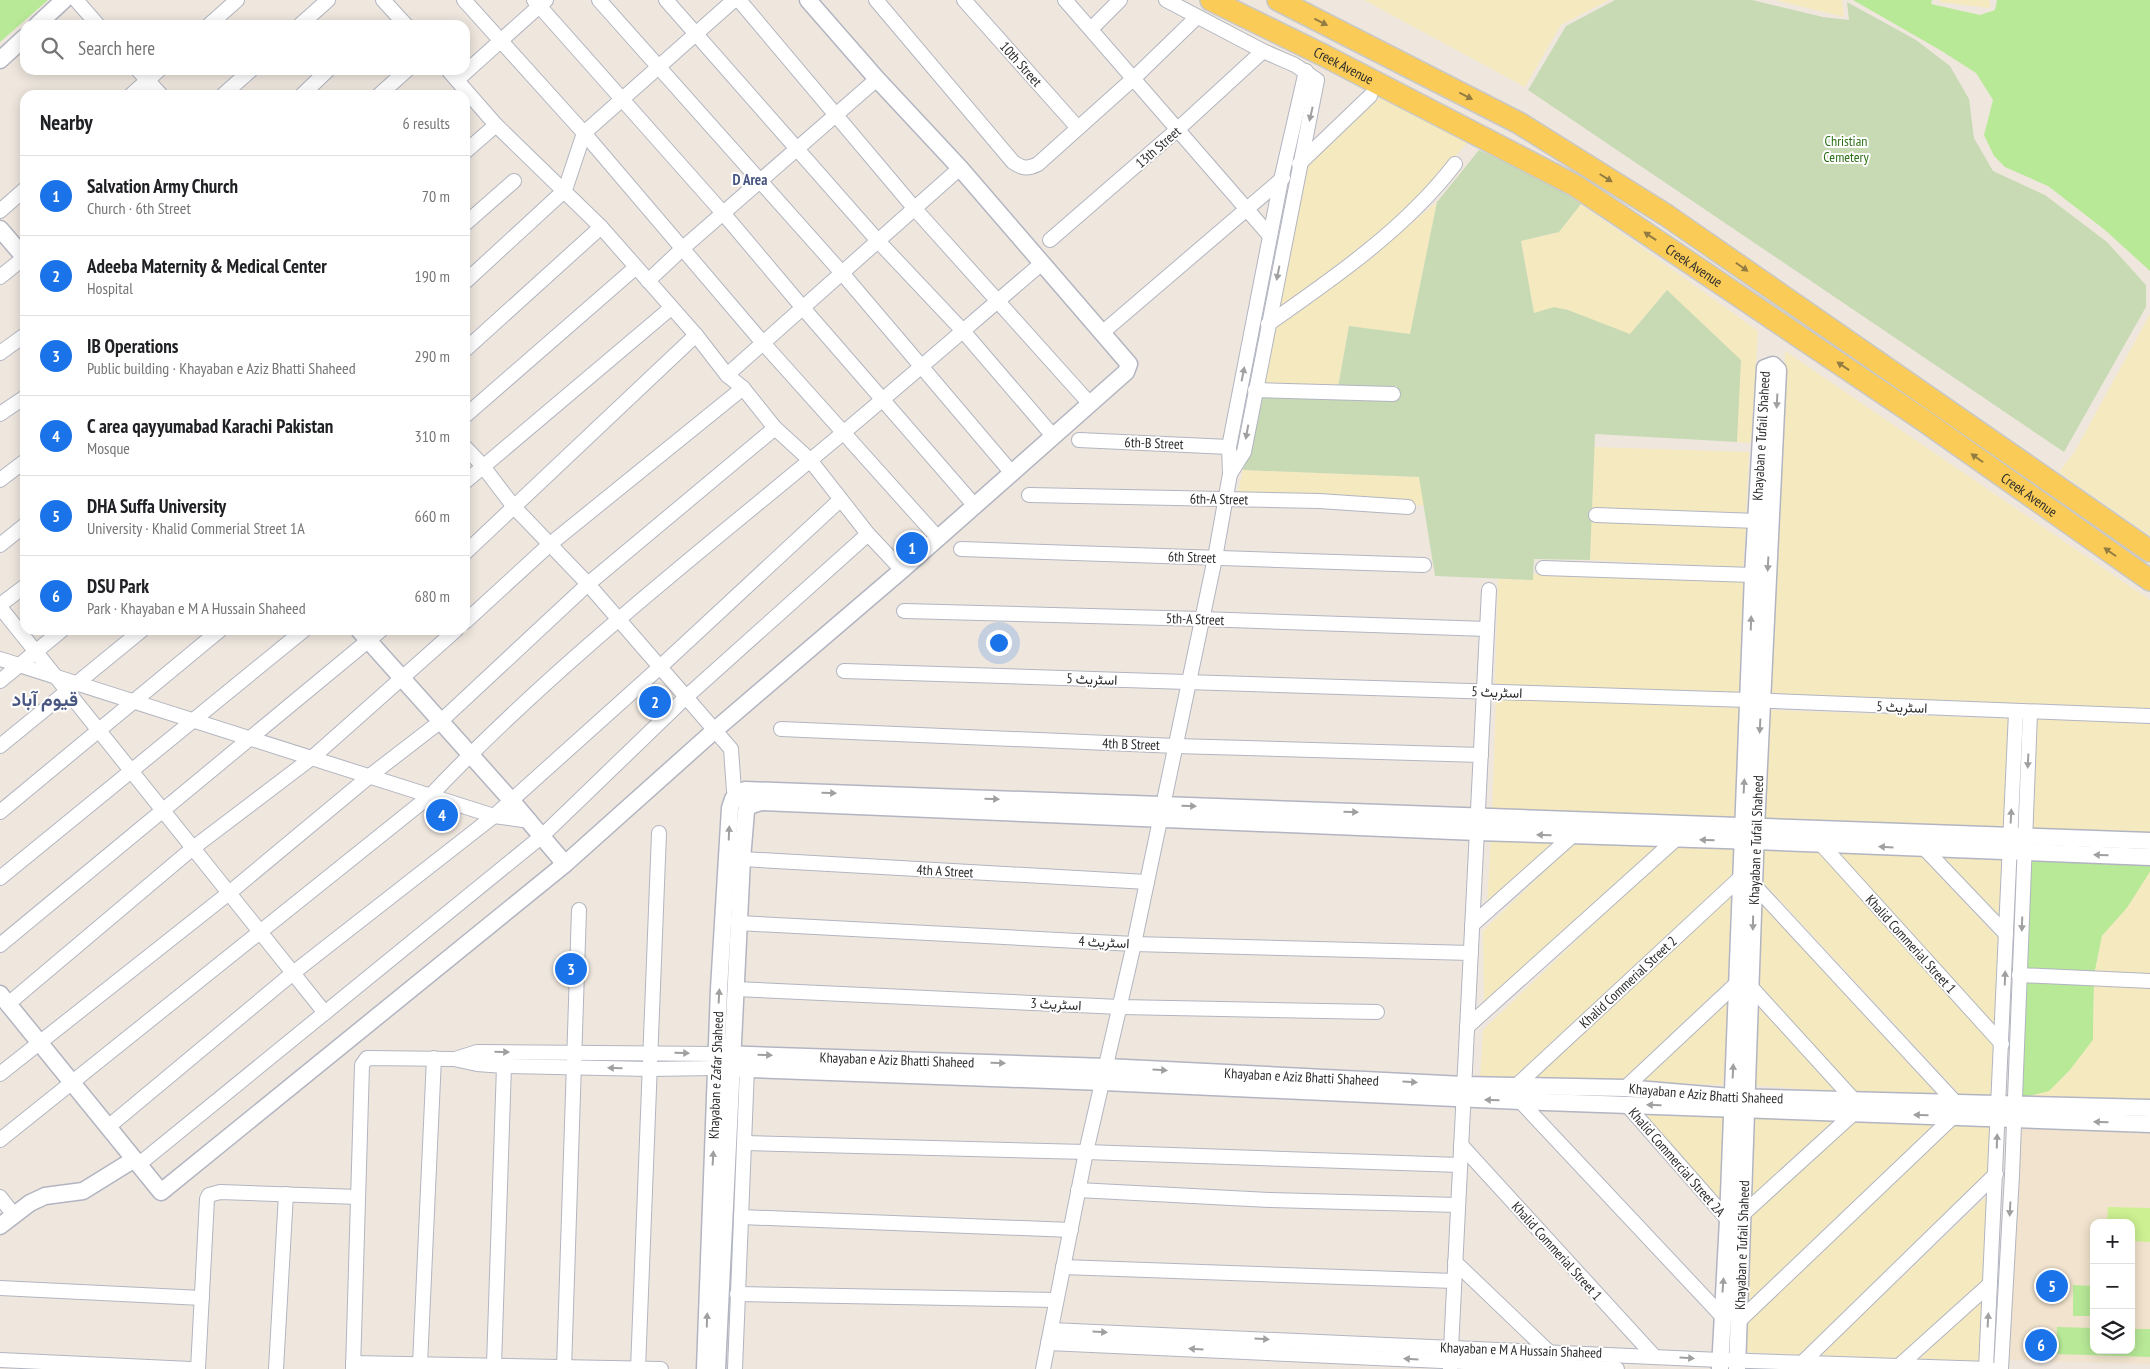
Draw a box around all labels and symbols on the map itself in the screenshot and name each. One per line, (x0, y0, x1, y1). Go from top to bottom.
one-way arrow (1314, 18, 1328, 26)
street label: 10th Street (996, 38, 1046, 90)
street label: Creek Avenue (1311, 43, 1377, 89)
one-way arrow (1459, 92, 1473, 100)
one-way arrow (1307, 106, 1315, 121)
street label: 13th Street (1132, 122, 1185, 172)
park label: Christian Cemetery (1823, 132, 1869, 166)
district label: D Area (733, 170, 767, 189)
one-way arrow (1600, 173, 1613, 182)
one-way arrow (1644, 231, 1657, 241)
street label: Creek Avenue (1662, 240, 1726, 291)
one-way arrow (1735, 262, 1749, 272)
one-way arrow (1274, 265, 1282, 280)
one-way arrow (1836, 361, 1850, 371)
one-way arrow (1239, 365, 1247, 381)
street label: Khayaban e Tufail Shaheed (1748, 371, 1774, 501)
one-way arrow (1772, 394, 1780, 410)
one-way arrow (1243, 425, 1251, 441)
street label: 6th-B Street (1124, 433, 1184, 453)
one-way arrow (1970, 453, 1984, 463)
street label: Creek Avenue (1997, 469, 2061, 521)
street label: 6th-A Street (1190, 489, 1248, 509)
pin: 1 (896, 529, 928, 567)
street label: 6th Street (1168, 547, 1217, 567)
one-way arrow (2103, 547, 2117, 557)
one-way arrow (1764, 556, 1772, 572)
street label: 5th-A Street (1165, 609, 1225, 629)
one-way arrow (1747, 615, 1755, 631)
your location (986, 630, 1012, 656)
street label: اسٹریٹ 5 (1066, 669, 1118, 689)
street label: اسٹریٹ 5 (1471, 682, 1523, 702)
pin: 2 (639, 683, 671, 721)
district label: قیوم آباد (12, 687, 78, 712)
street label: اسٹریٹ 5 (1876, 697, 1928, 717)
one-way arrow (1756, 718, 1764, 734)
street label: 4th B Street (1102, 734, 1160, 754)
one-way arrow (2023, 754, 2031, 770)
street label: Khayaban e Tufail Shaheed (1745, 775, 1767, 905)
one-way arrow (1740, 778, 1748, 794)
one-way arrow (821, 789, 837, 797)
one-way arrow (984, 795, 1000, 803)
pin: 4 (426, 796, 458, 834)
one-way arrow (1181, 802, 1197, 810)
one-way arrow (2008, 808, 2016, 824)
one-way arrow (1344, 809, 1360, 817)
one-way arrow (725, 825, 733, 841)
one-way arrow (1536, 831, 1552, 839)
one-way arrow (1698, 836, 1714, 844)
one-way arrow (1878, 842, 1894, 850)
one-way arrow (2093, 850, 2109, 858)
street label: 4th A Street (916, 861, 974, 881)
street label: Khalid Commerial Street 1 (1862, 891, 1960, 997)
one-way arrow (1749, 916, 1757, 932)
one-way arrow (2017, 916, 2025, 932)
street label: اسٹریٹ 4 (1078, 932, 1130, 952)
street label: Khalid Commerial Street 2 (1575, 932, 1681, 1032)
pin: 3 (555, 950, 587, 988)
one-way arrow (2001, 970, 2009, 986)
one-way arrow (715, 987, 723, 1003)
street label: اسٹریٹ 3 (1030, 994, 1082, 1014)
street label: Khayaban e Zafar Shaheed (704, 1011, 727, 1139)
one-way arrow (494, 1048, 510, 1056)
street label: Khayaban e Aziz Bhatti Shaheed (819, 1048, 974, 1072)
one-way arrow (674, 1049, 690, 1057)
one-way arrow (758, 1052, 774, 1060)
one-way arrow (990, 1060, 1006, 1068)
one-way arrow (1729, 1062, 1737, 1078)
one-way arrow (607, 1064, 623, 1072)
street label: Khayaban e Aziz Bhatti Shaheed (1224, 1064, 1379, 1090)
one-way arrow (1152, 1066, 1168, 1074)
one-way arrow (1402, 1079, 1418, 1087)
street label: Khayaban e Aziz Bhatti Shaheed (1628, 1079, 1783, 1107)
one-way arrow (1483, 1095, 1499, 1103)
one-way arrow (1646, 1101, 1662, 1109)
street label: Khalid Commercial Street 2A (1625, 1104, 1730, 1220)
one-way arrow (1913, 1111, 1929, 1119)
one-way arrow (2093, 1118, 2109, 1126)
one-way arrow (1994, 1132, 2002, 1148)
one-way arrow (709, 1150, 717, 1166)
street label: Khayaban e Tufail Shaheed (1731, 1180, 1753, 1310)
street label: Khalid Commerial Street 1 (1508, 1198, 1606, 1304)
one-way arrow (2006, 1201, 2014, 1217)
pin: 5 (2036, 1267, 2068, 1305)
one-way arrow (1720, 1277, 1728, 1293)
one-way arrow (703, 1312, 711, 1328)
one-way arrow (1985, 1312, 1993, 1328)
pin: 6 (2025, 1326, 2057, 1364)
one-way arrow (1092, 1328, 1108, 1336)
one-way arrow (1254, 1336, 1270, 1344)
street label: Khayaban e M A Hussain Shaheed (1440, 1338, 1602, 1362)
one-way arrow (1188, 1345, 1204, 1353)
one-way arrow (1403, 1354, 1419, 1362)
one-way arrow (1679, 1354, 1695, 1362)

